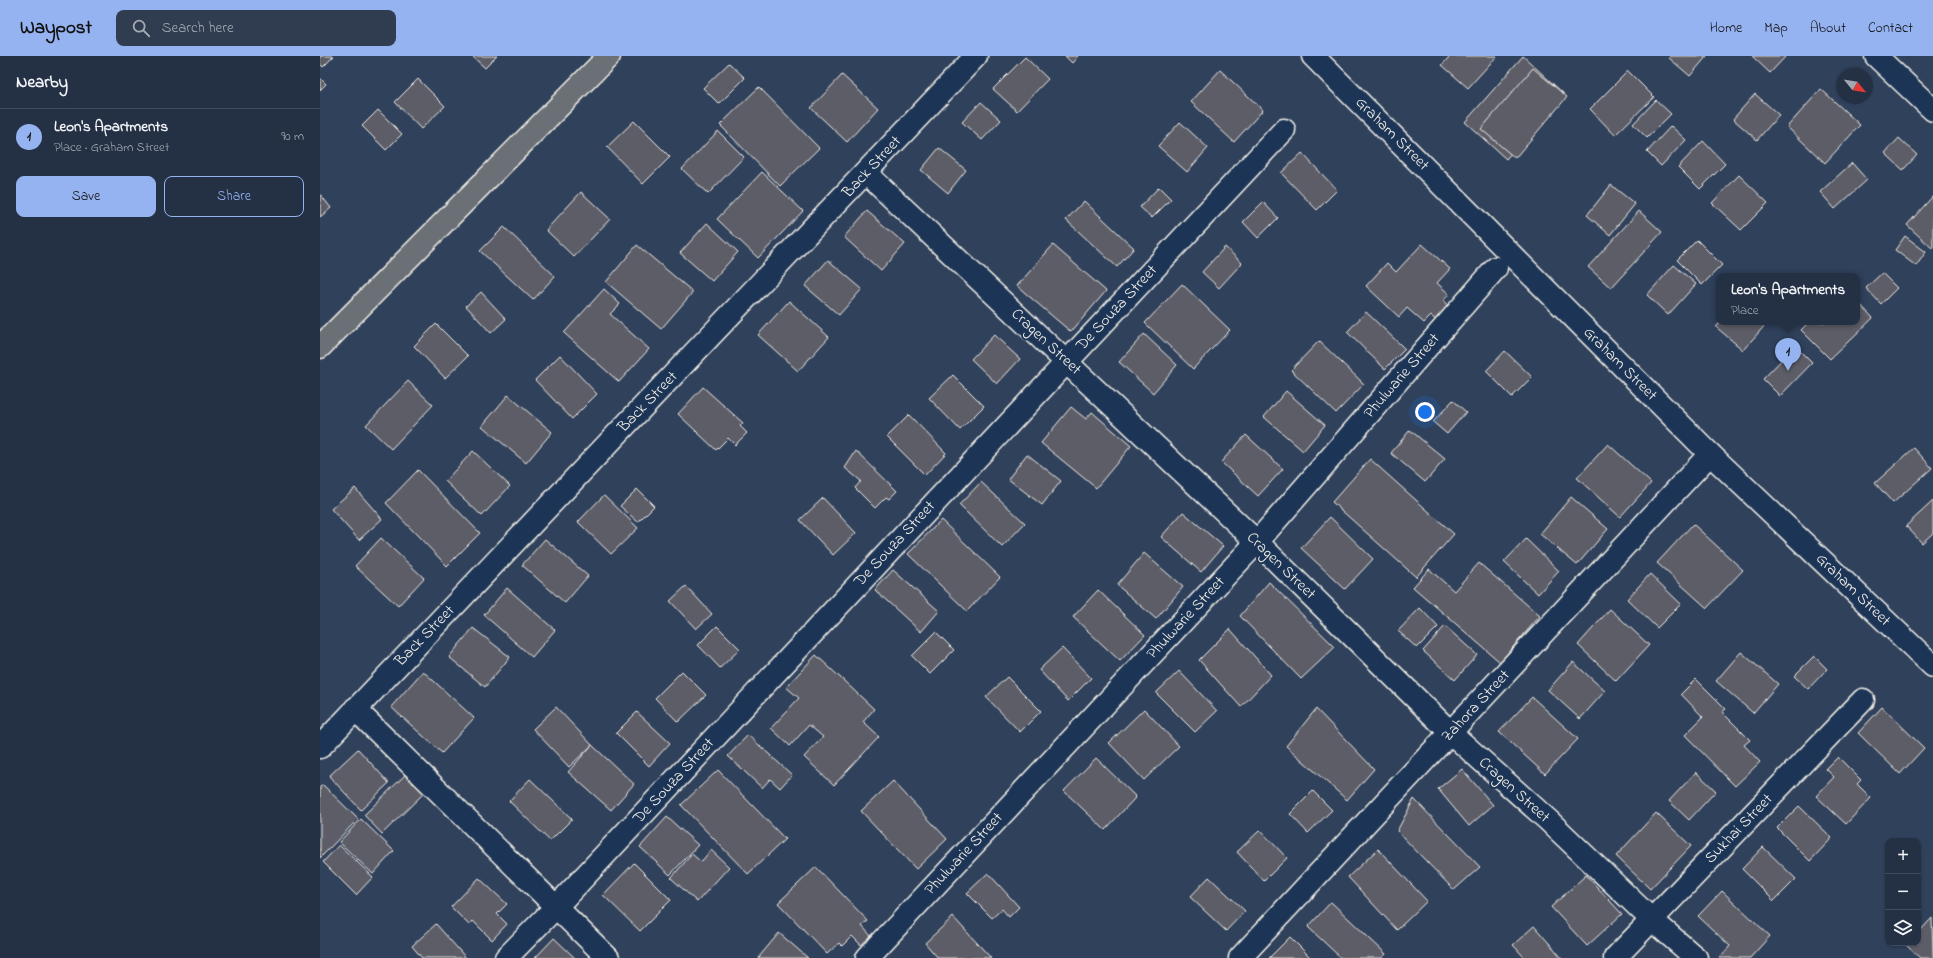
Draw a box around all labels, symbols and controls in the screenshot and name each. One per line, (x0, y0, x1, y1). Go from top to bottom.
search box (116, 10, 396, 46)
text: Waypost (20, 15, 92, 42)
icon: search (130, 17, 152, 39)
text: Search here (162, 17, 234, 39)
text: Home (1710, 18, 1742, 39)
text: Map (1764, 18, 1788, 39)
text: About (1810, 18, 1846, 39)
text: Contact (1868, 18, 1913, 39)
north arrow (1837, 68, 1873, 104)
text: Nearby (16, 70, 68, 95)
street label: Graham Street (1349, 91, 1435, 177)
text: Leon's Apartments (54, 116, 168, 138)
text: 1 (27, 127, 31, 146)
text: 90 m (281, 127, 304, 146)
street label: Back Street (836, 130, 908, 204)
text: Place · Graham Street (54, 138, 169, 157)
button: Save (16, 176, 156, 217)
button: Share (164, 176, 304, 217)
street label: De Souza Street (1070, 259, 1164, 357)
popup (1716, 273, 1860, 325)
text: Leon's Apartments (1731, 279, 1845, 301)
text: Place (1731, 301, 1759, 320)
street label: Cragen Street (1005, 303, 1087, 382)
street label: Graham Street (1577, 321, 1663, 407)
street label: Phulwarie Street (1358, 328, 1446, 424)
pin: 1 (1775, 338, 1801, 371)
street label: Back Street (612, 365, 684, 439)
your location (1415, 402, 1435, 422)
street label: De Souza Street (848, 495, 942, 593)
street label: Cragen Street (1241, 526, 1322, 606)
street label: Graham Street (1810, 548, 1897, 633)
street label: Phulwarie Street (1141, 571, 1231, 665)
street label: Back Street (389, 599, 461, 673)
street label: Zahora Street (1436, 664, 1516, 748)
street label: De Souza Street (627, 732, 721, 830)
street label: Cragen Street (1473, 751, 1556, 829)
street label: Sukhai Street (1699, 788, 1779, 870)
street label: Phulwarie Street (919, 807, 1009, 901)
map controls (1885, 838, 1921, 946)
button: + (1885, 838, 1921, 874)
button: − (1885, 874, 1921, 910)
button: layers (1885, 910, 1921, 946)

